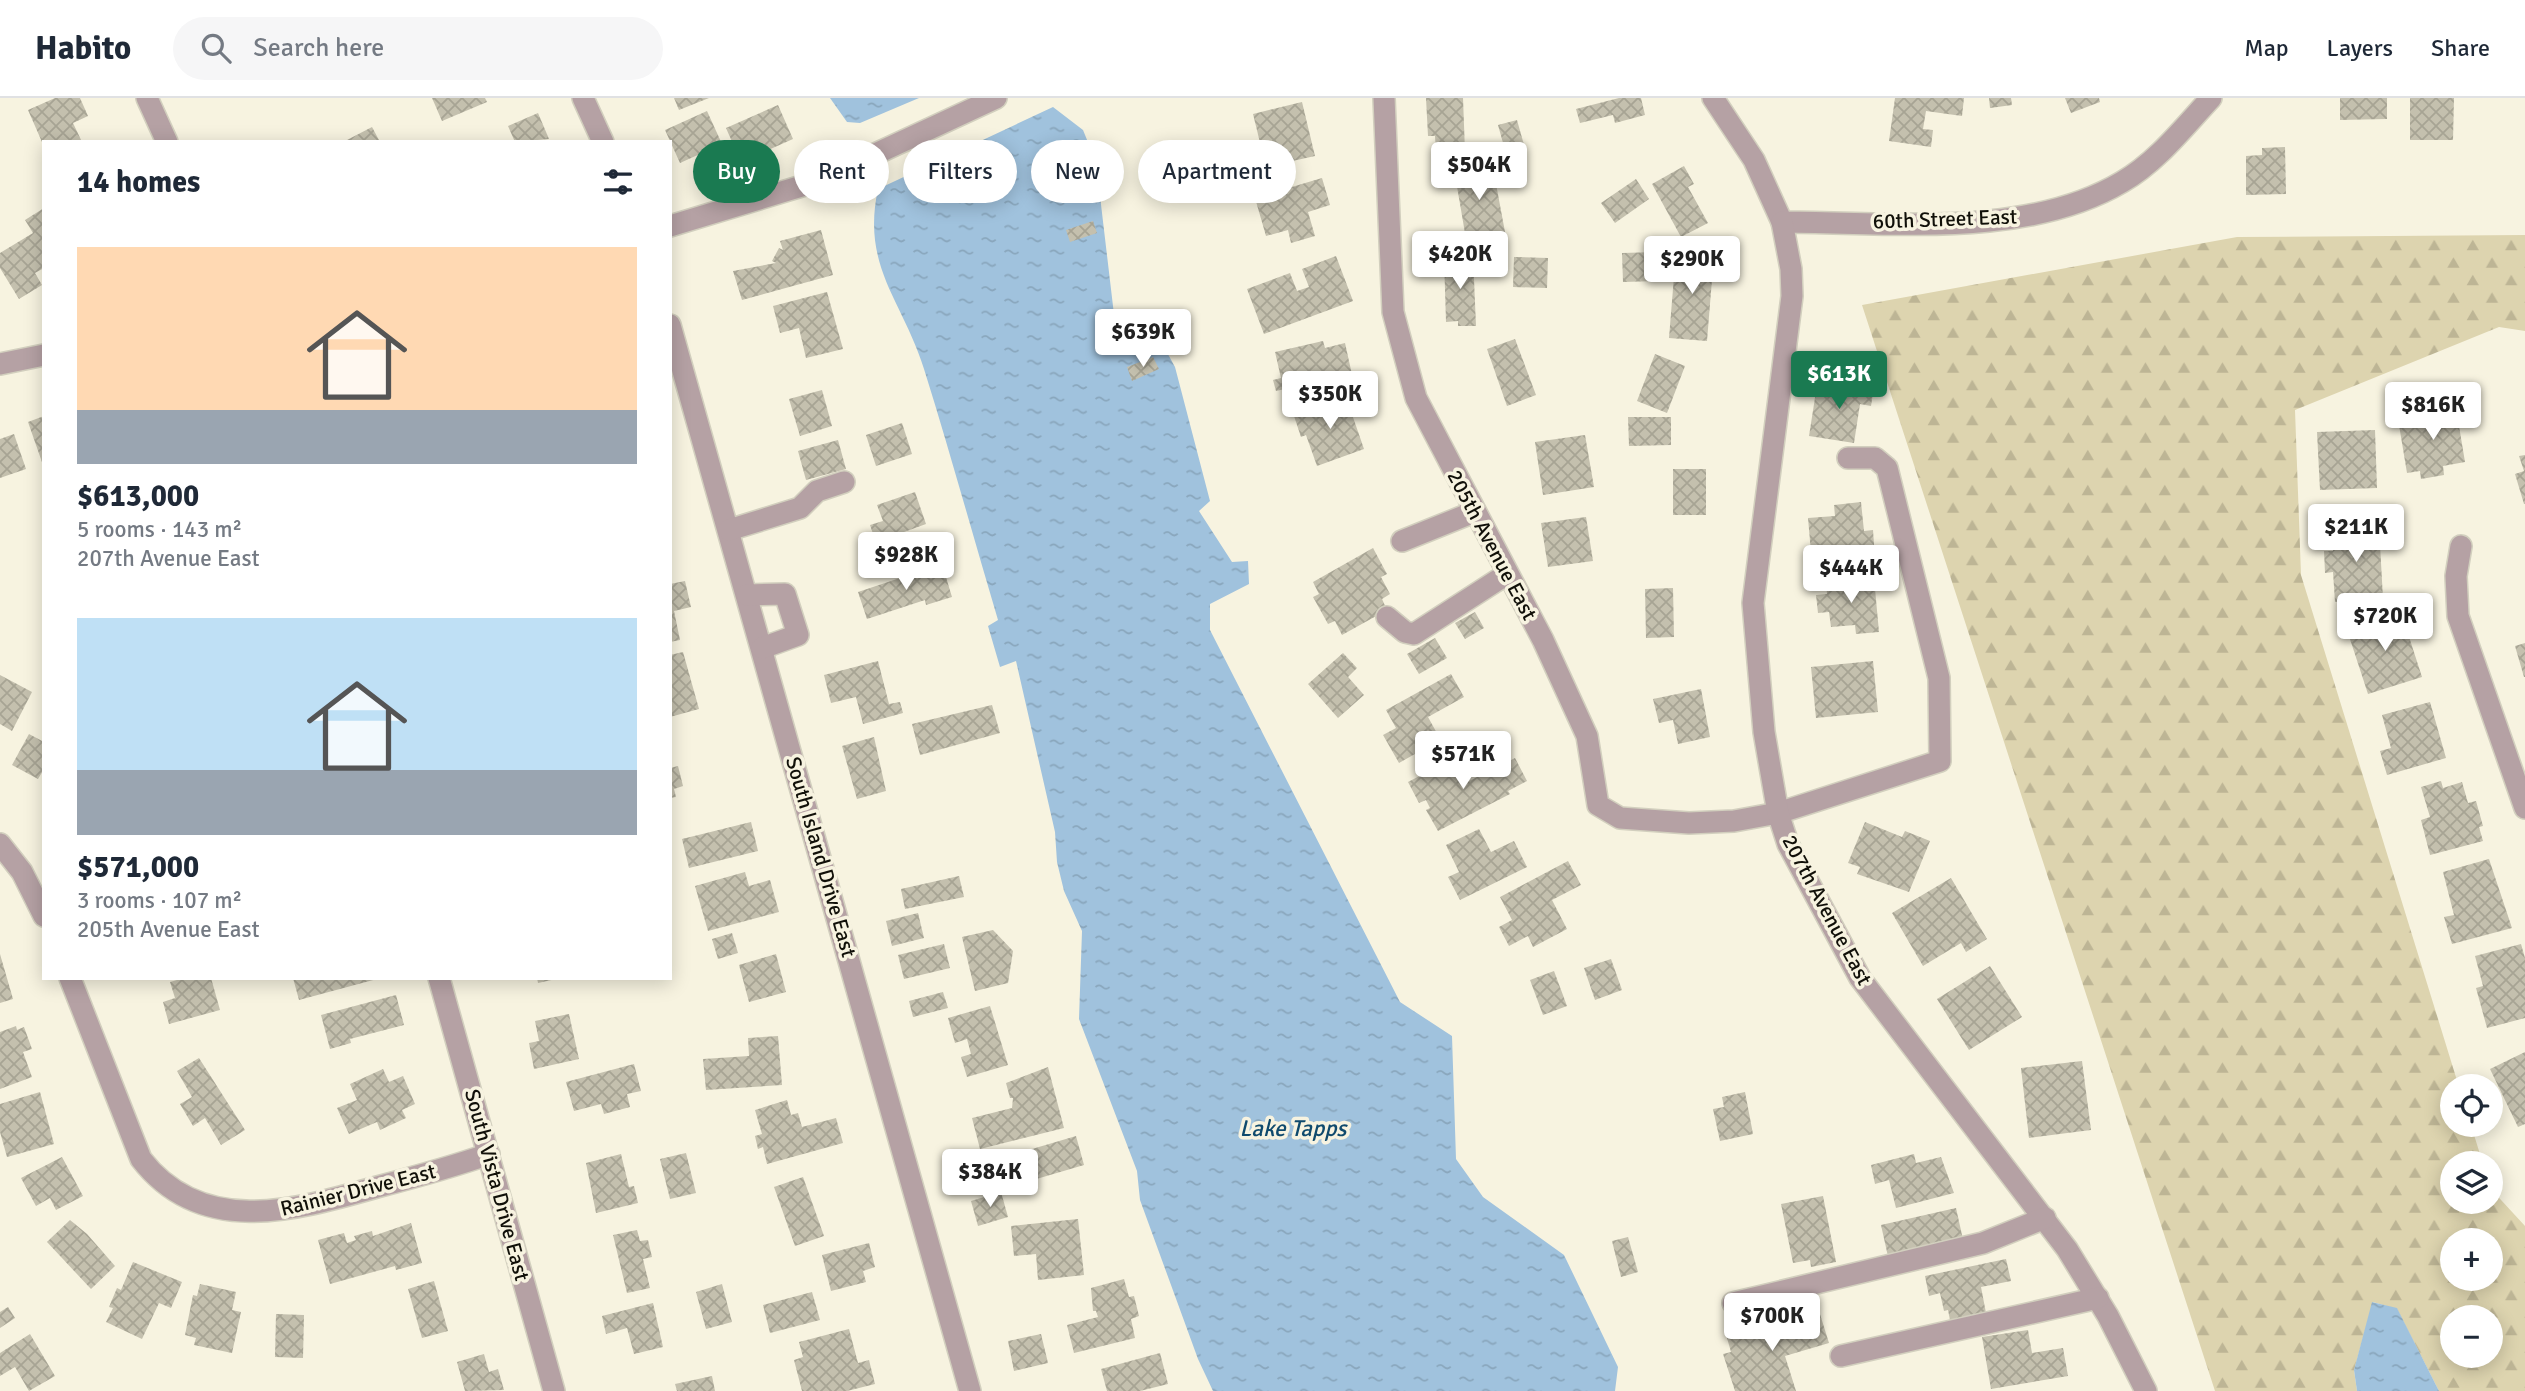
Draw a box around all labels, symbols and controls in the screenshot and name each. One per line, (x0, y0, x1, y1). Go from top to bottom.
search box (173, 17, 663, 80)
text: Habito (35, 28, 131, 69)
icon: search (197, 29, 235, 67)
text: Search here (253, 32, 384, 64)
text: Map (2244, 33, 2289, 63)
text: Layers (2327, 33, 2393, 63)
text: Share (2431, 33, 2490, 63)
chip: Buy (693, 140, 780, 203)
chip: Rent (794, 140, 889, 203)
chip: Filters (903, 140, 1017, 203)
chip: New (1031, 140, 1124, 203)
chip: Apartment (1138, 140, 1296, 203)
pin: $504K (1430, 142, 1528, 202)
text: $504K (1447, 150, 1511, 179)
icon: filters (599, 163, 637, 201)
text: 14 homes (77, 164, 200, 201)
street label: 60th Street East (1872, 203, 2018, 235)
pin: $420K (1411, 232, 1509, 291)
pin: $290K (1643, 236, 1741, 296)
text: $420K (1428, 239, 1492, 268)
text: $290K (1660, 244, 1724, 273)
icon: home (294, 292, 420, 418)
pin: $639K (1094, 310, 1192, 369)
text: $639K (1111, 317, 1175, 346)
pin: $613K (1790, 352, 1888, 411)
text: $613K (1807, 359, 1871, 388)
pin: $350K (1281, 372, 1379, 431)
text: $350K (1298, 379, 1362, 408)
pin: $816K (2384, 382, 2482, 442)
text: $816K (2401, 390, 2465, 419)
street label: 205th Avenue East (1441, 465, 1543, 625)
text: $613,000 (77, 478, 199, 515)
pin: $211K (2307, 504, 2405, 564)
text: $211K (2324, 512, 2388, 541)
text: 5 rooms · 143 m² (77, 515, 242, 544)
pin: $928K (857, 532, 955, 592)
text: $928K (874, 540, 938, 569)
text: 207th Avenue East (77, 544, 260, 573)
pin: $444K (1802, 546, 1900, 605)
text: $444K (1819, 553, 1883, 582)
pin: $720K (2336, 594, 2434, 653)
text: $720K (2353, 601, 2417, 630)
icon: home (294, 663, 420, 789)
pin: $571K (1414, 732, 1512, 791)
text: $571K (1431, 739, 1495, 768)
street label: South Island Drive East (780, 754, 862, 960)
street label: 207th Avenue East (1776, 830, 1878, 990)
text: $571,000 (77, 849, 199, 886)
text: 3 rooms · 107 m² (77, 886, 242, 915)
text: 205th Avenue East (77, 915, 260, 944)
map controls (2440, 1074, 2503, 1368)
button: locate (2440, 1074, 2503, 1137)
street label: South Vista Drive East (459, 1086, 535, 1284)
water label: Lake Tapps (1240, 1114, 1348, 1143)
pin: $384K (941, 1150, 1039, 1209)
button: layers (2440, 1151, 2503, 1214)
text: $384K (958, 1157, 1022, 1186)
street label: Rainier Drive East (278, 1158, 438, 1222)
button: + (2440, 1228, 2503, 1291)
pin: $700K (1723, 1294, 1821, 1353)
text: $700K (1740, 1301, 1804, 1330)
button: − (2440, 1305, 2503, 1368)

